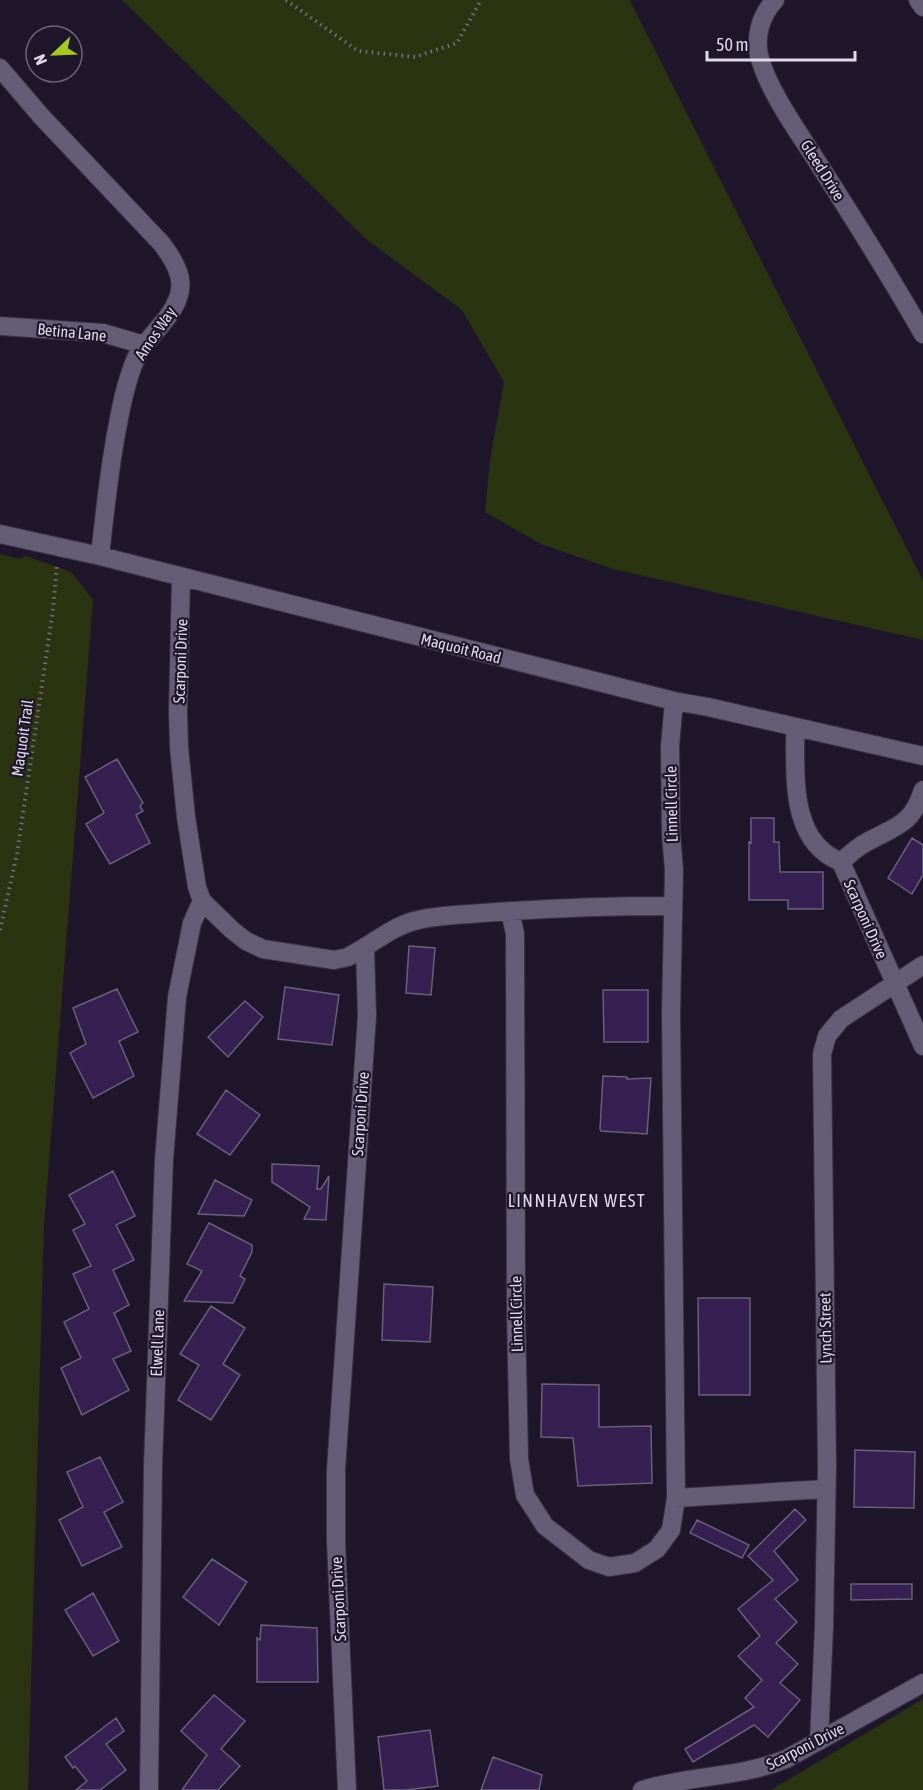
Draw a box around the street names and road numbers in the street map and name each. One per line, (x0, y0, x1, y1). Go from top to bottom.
street label: Gleed Drive (797, 136, 849, 204)
street label: Amos Way (131, 303, 180, 363)
street label: Betina Lane (37, 319, 107, 345)
street label: Scarponi Drive (170, 618, 191, 704)
street label: Maquoit Road (419, 629, 503, 668)
street label: Maquoit Trail (8, 698, 37, 778)
street label: Linnell Circle (661, 766, 681, 842)
street label: Scarponi Drive (840, 877, 891, 962)
street label: Scarponi Drive (348, 1071, 373, 1157)
street label: Linnell Circle (506, 1276, 526, 1352)
street label: Lynch Street (815, 1292, 836, 1364)
street label: Elwell Lane (147, 1309, 167, 1377)
street label: Scarponi Drive (327, 1556, 350, 1642)
street label: Scarponi Drive (763, 1719, 847, 1774)

